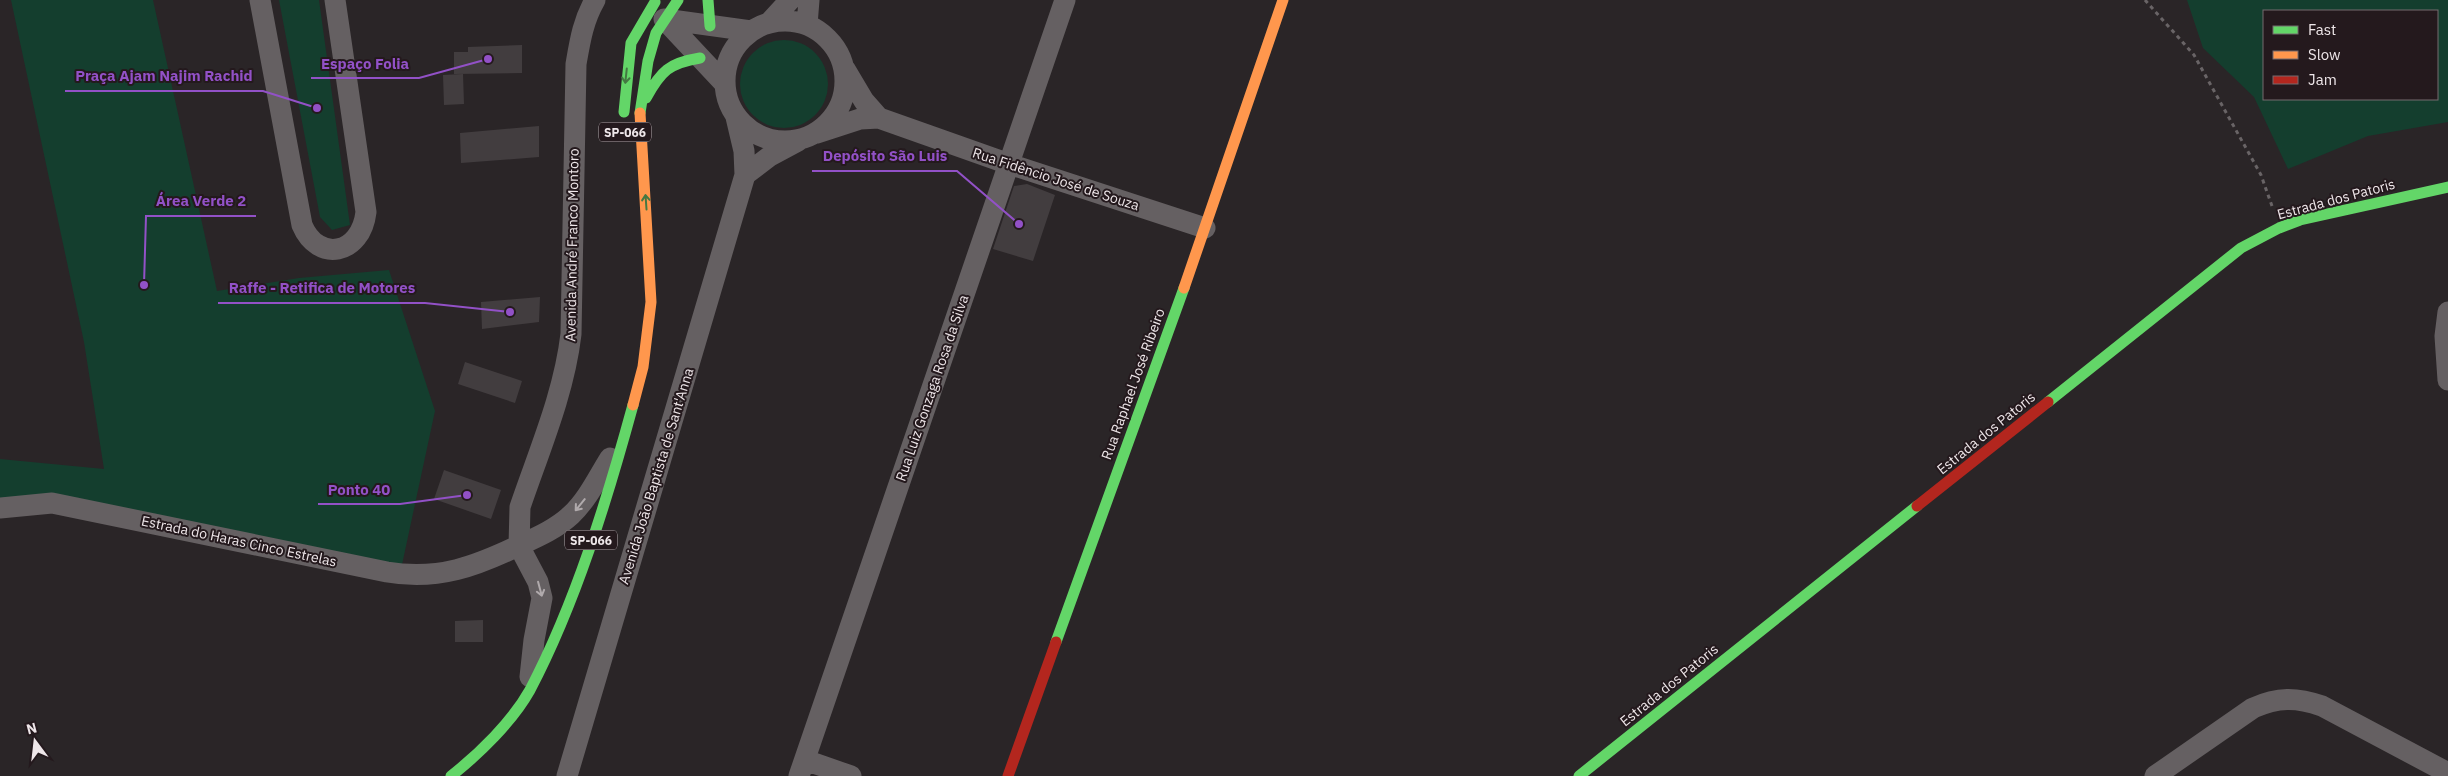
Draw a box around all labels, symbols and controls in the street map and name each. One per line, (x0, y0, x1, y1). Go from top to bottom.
legend (2263, 10, 2438, 100)
text: Fast (2308, 20, 2336, 39)
text: Slow (2308, 45, 2341, 64)
callout: Espaço Folia (311, 48, 419, 78)
text: Espaço Folia (321, 54, 410, 73)
callout: Praça Ajam Najim Rachid (65, 61, 263, 91)
text: Praça Ajam Najim Rachid (75, 66, 253, 85)
one-way arrow (621, 68, 631, 84)
text: Jam (2308, 70, 2337, 89)
road number: SP-066 (599, 122, 651, 142)
callout: Depósito São Luis (812, 141, 957, 171)
street label: Rua Fidêncio José de Souza (970, 144, 1142, 215)
text: Depósito São Luis (823, 146, 948, 165)
street label: Avenida André Franco Montoro (561, 148, 583, 342)
street label: Estrada dos Patoris (2275, 175, 2397, 223)
callout: Área Verde 2 (146, 186, 256, 216)
text: Área Verde 2 (156, 191, 246, 210)
one-way arrow (641, 195, 650, 211)
callout: Raffe - Retifica de Motores (218, 273, 425, 303)
text: Raffe - Retifica de Motores (229, 278, 416, 297)
street label: Rua Luiz Gonzaga Rosa da Silva (892, 292, 973, 484)
street label: Rua Raphael José Ribeiro (1097, 306, 1169, 462)
street label: Avenida João Baptista de Sant'Anna (614, 365, 698, 586)
street label: Estrada dos Patoris (1933, 388, 2039, 478)
callout: Ponto 40 (318, 474, 400, 504)
text: Ponto 40 (328, 480, 390, 499)
one-way arrow (575, 498, 586, 511)
street label: Estrada do Haras Cinco Estrelas (140, 511, 339, 571)
road number: SP-066 (565, 530, 617, 550)
one-way arrow (536, 581, 545, 597)
street label: Estrada dos Patoris (1616, 640, 1722, 730)
north arrow (10, 716, 60, 766)
text: N (24, 718, 39, 738)

